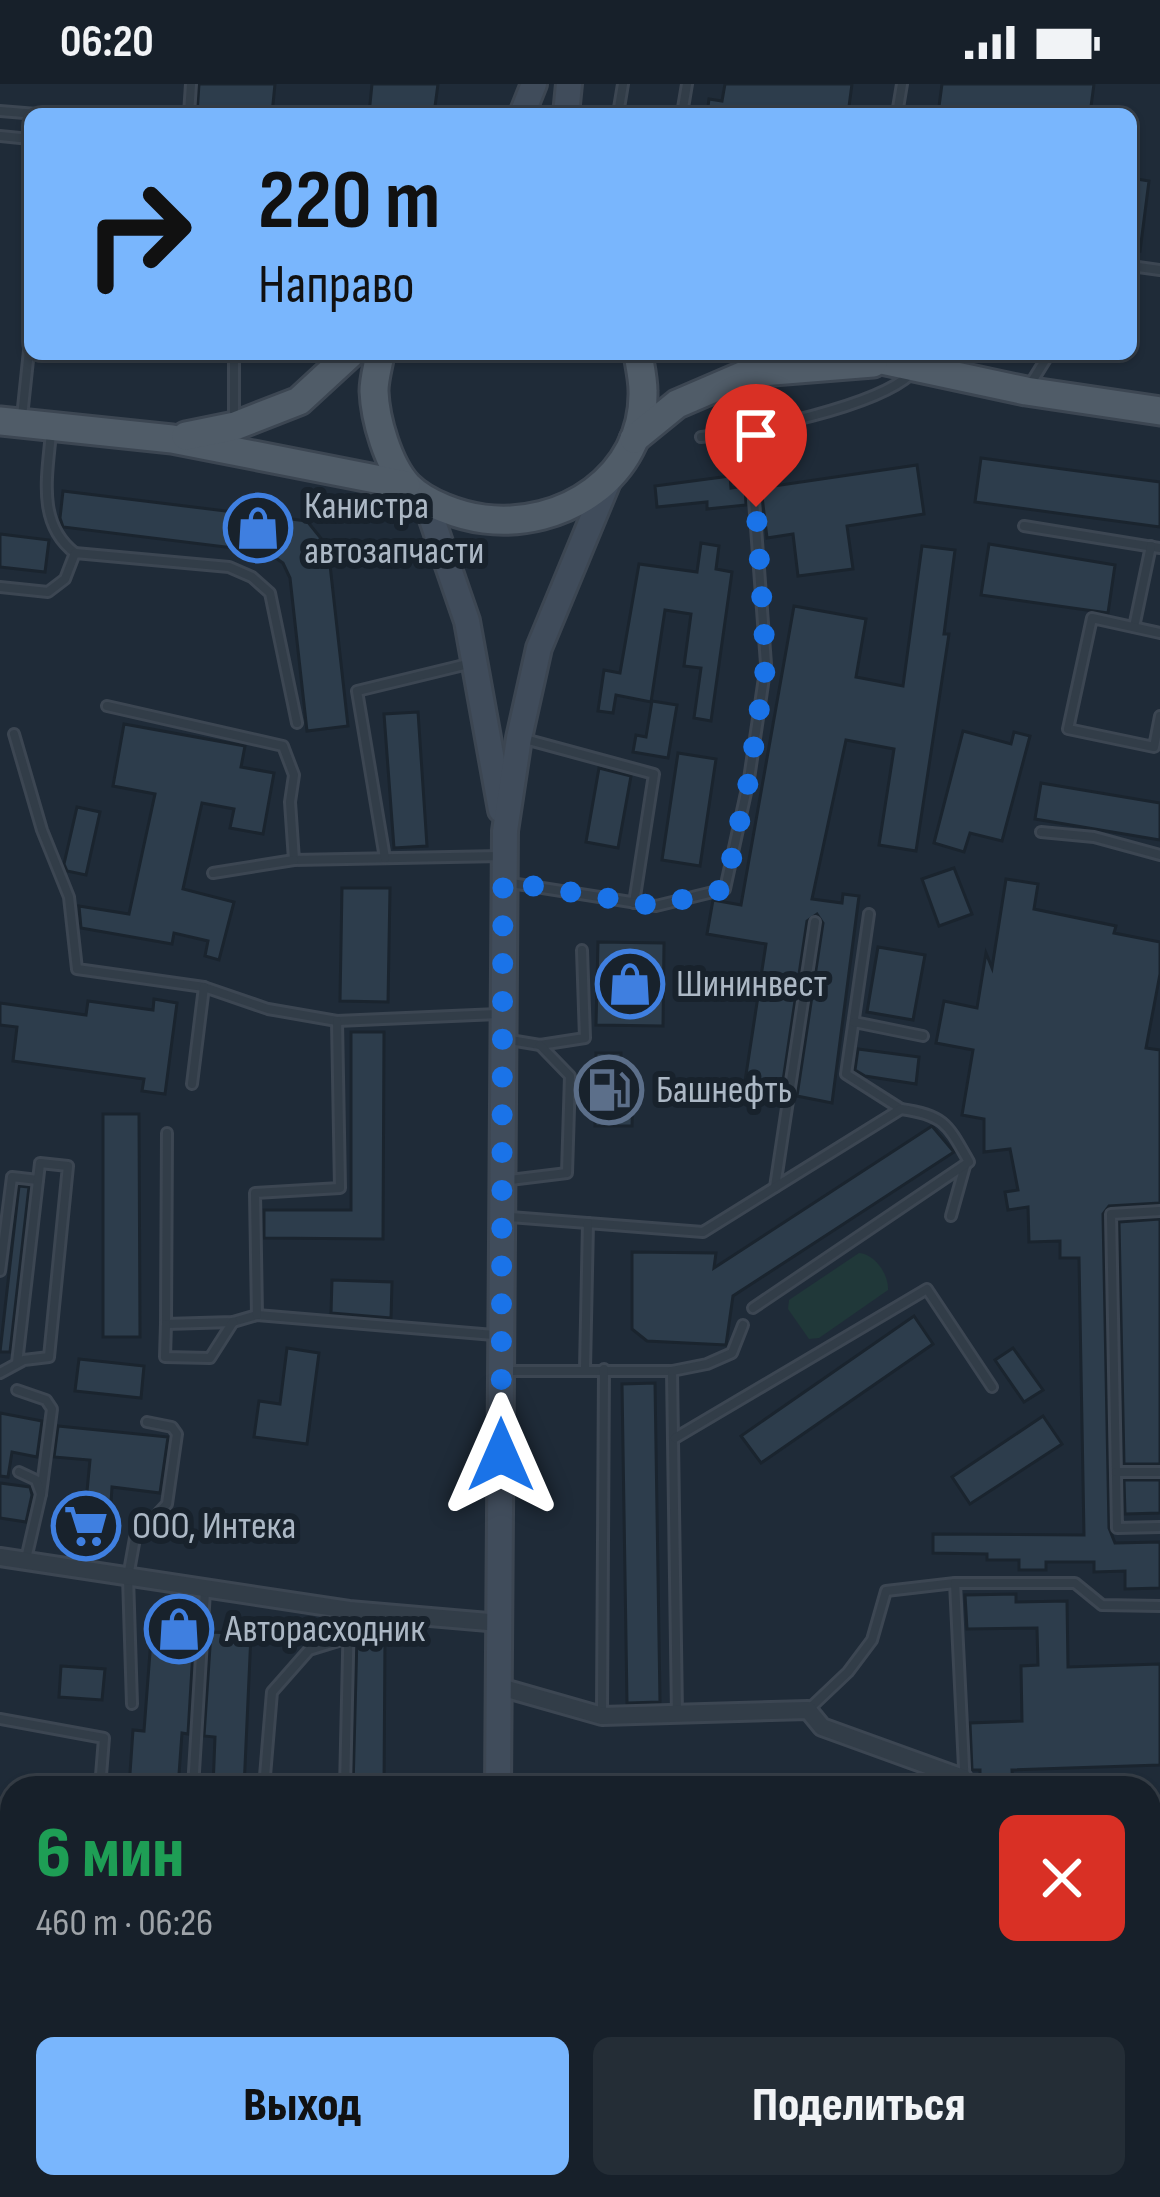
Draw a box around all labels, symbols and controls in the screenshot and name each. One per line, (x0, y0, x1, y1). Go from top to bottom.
text: 06:20 (60, 15, 154, 70)
text: 220 m (258, 151, 440, 252)
icon: right (60, 156, 216, 312)
text: Направо (258, 253, 415, 318)
pin (705, 384, 807, 507)
icon: arrive (723, 402, 789, 468)
place label: Канистра автозапчасти (304, 483, 484, 575)
shop icon: Канистра автозапчасти (223, 493, 293, 563)
shop icon: Шининвест (595, 949, 665, 1019)
place label: Шининвест (676, 961, 827, 1008)
fuel station icon: Башнефть (574, 1055, 644, 1125)
place label: Башнефть (656, 1067, 792, 1114)
position arrow (438, 1392, 564, 1518)
supermarket icon: ООО, Интека (51, 1491, 121, 1561)
place label: ООО, Интека (132, 1503, 296, 1550)
shop icon: Авторасходник (144, 1594, 214, 1664)
place label: Авторасходник (224, 1606, 425, 1653)
text: 6 мин (36, 1811, 184, 1898)
button: close (999, 1815, 1125, 1941)
text: 460 m · 06:26 (36, 1900, 213, 1947)
button: Выход (36, 2037, 569, 2175)
button: Поделиться (593, 2037, 1125, 2175)

